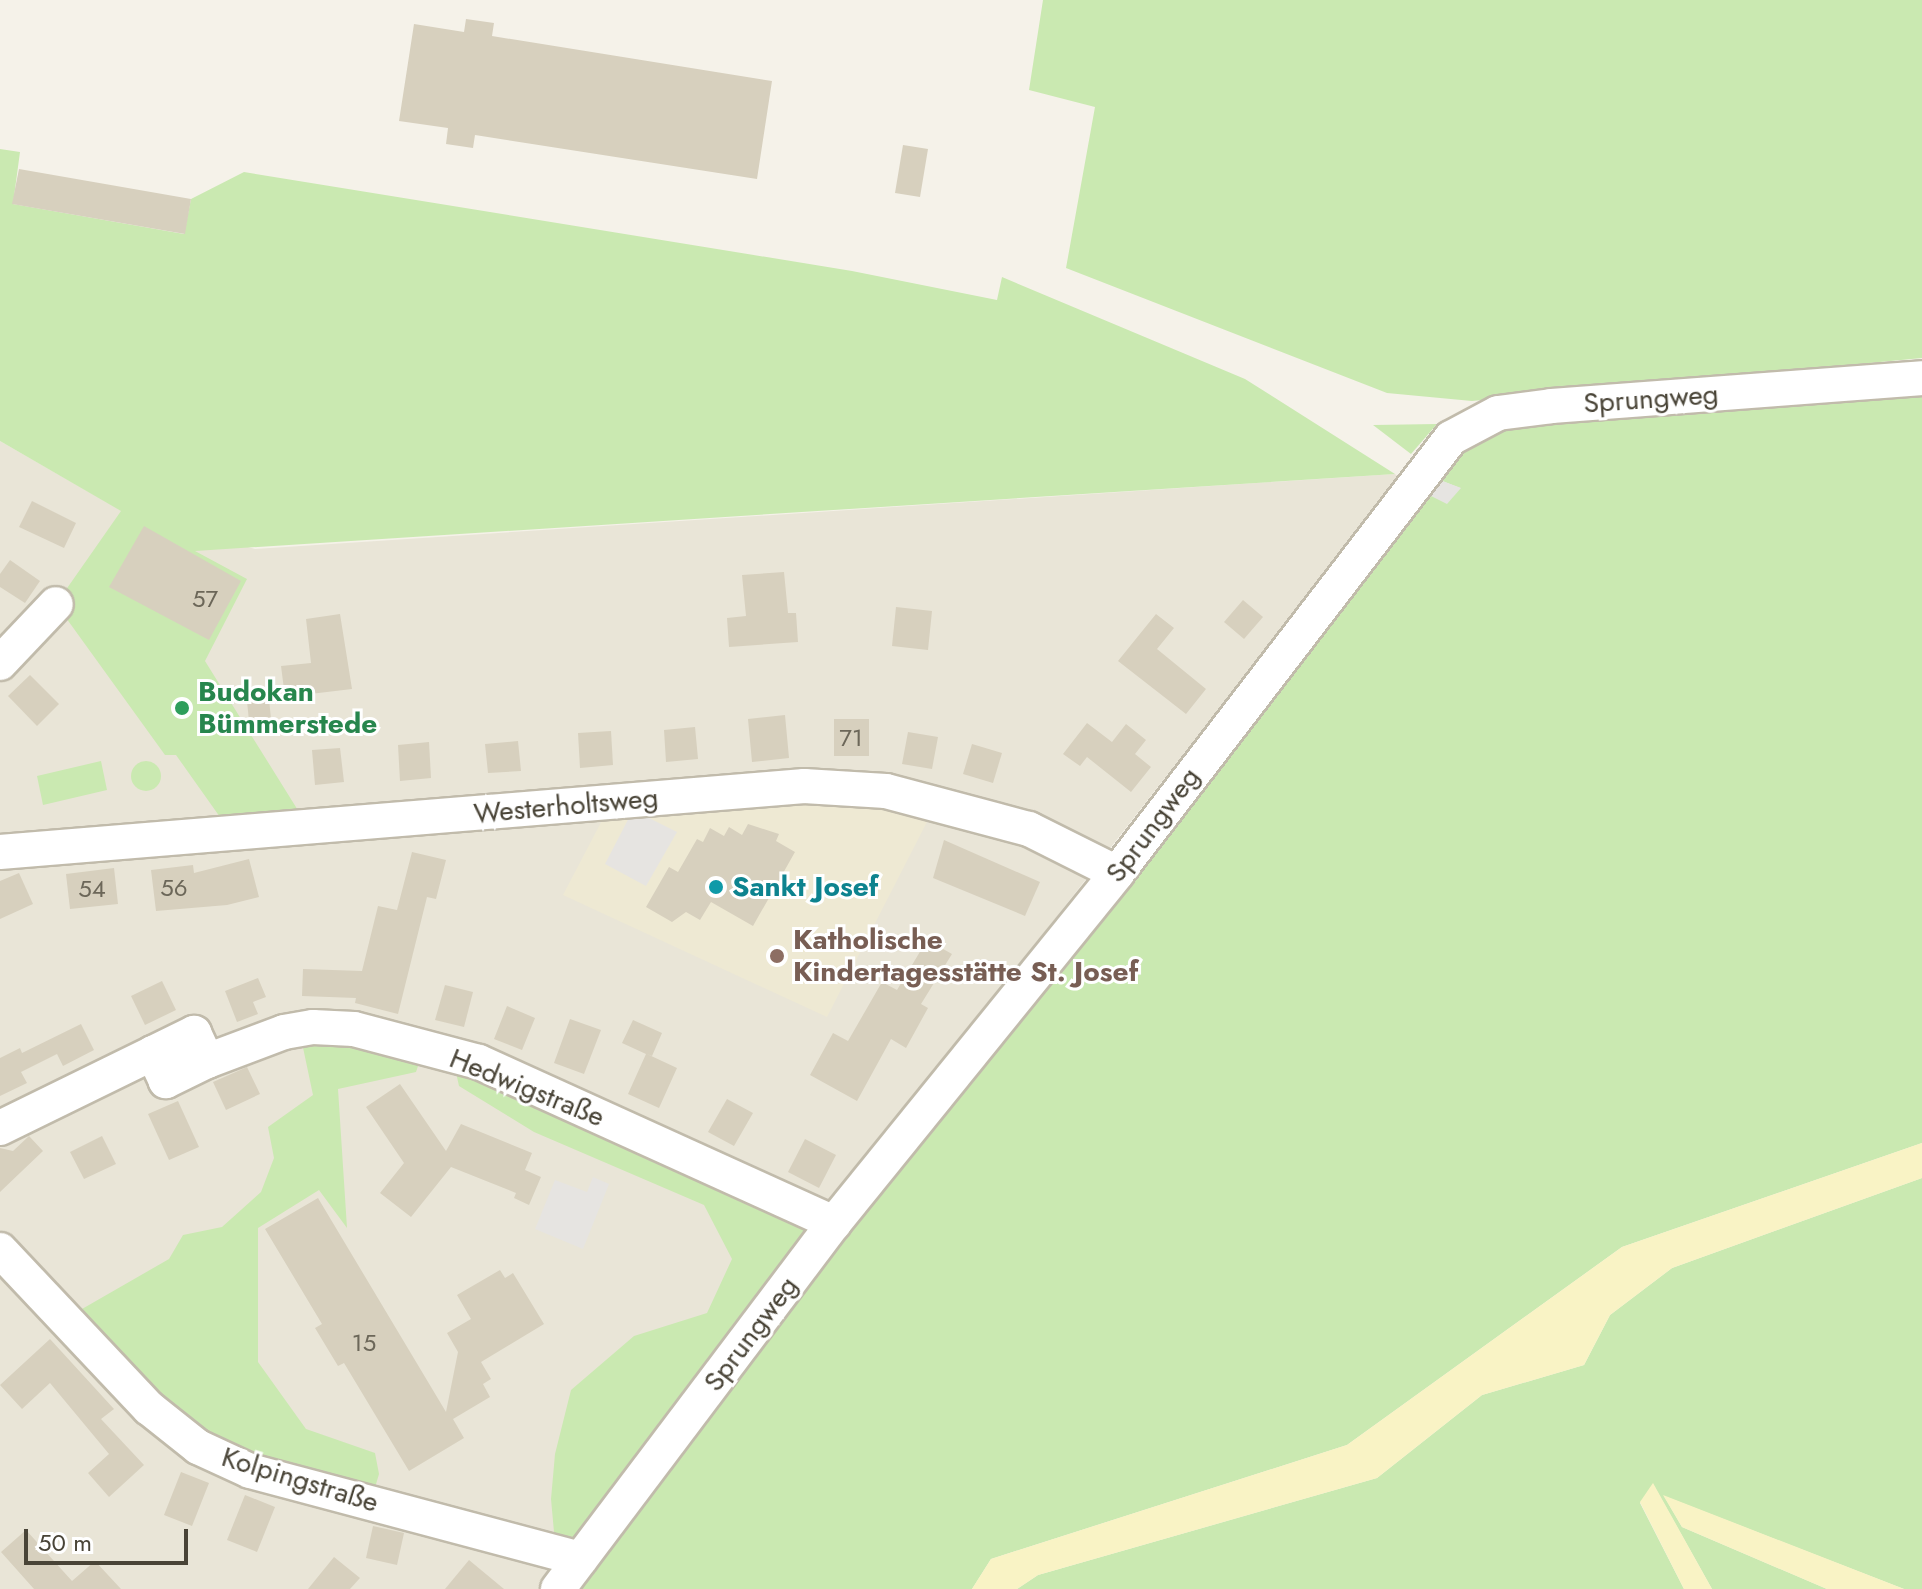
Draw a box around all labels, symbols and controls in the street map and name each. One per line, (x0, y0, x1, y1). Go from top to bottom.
street label: Sprungweg (1582, 378, 1720, 420)
house number: 57 (192, 585, 218, 613)
place label: Budokan Bümmerstede (198, 675, 377, 741)
marker: Budokan Bümmerstede (173, 699, 191, 717)
house number: 71 (839, 724, 863, 752)
street label: Sprungweg (1099, 761, 1207, 889)
street label: Westerholtsweg (472, 781, 660, 831)
place label: Sankt Josef (732, 870, 878, 904)
house number: 56 (160, 874, 188, 902)
house number: 54 (78, 875, 106, 903)
marker: Sankt Josef (707, 878, 725, 896)
place label: Katholische Kindertagesstätte St. Josef (793, 923, 1138, 989)
marker: Katholische Kindertagesstätte St. Josef (768, 947, 786, 965)
street label: Hedwigstraße (445, 1042, 609, 1134)
street label: Sprungweg (697, 1270, 805, 1398)
house number: 15 (352, 1329, 376, 1357)
street label: Kolpingstraße (218, 1440, 382, 1520)
scale bar (28, 1513, 192, 1563)
text: 50 m (38, 1525, 92, 1560)

